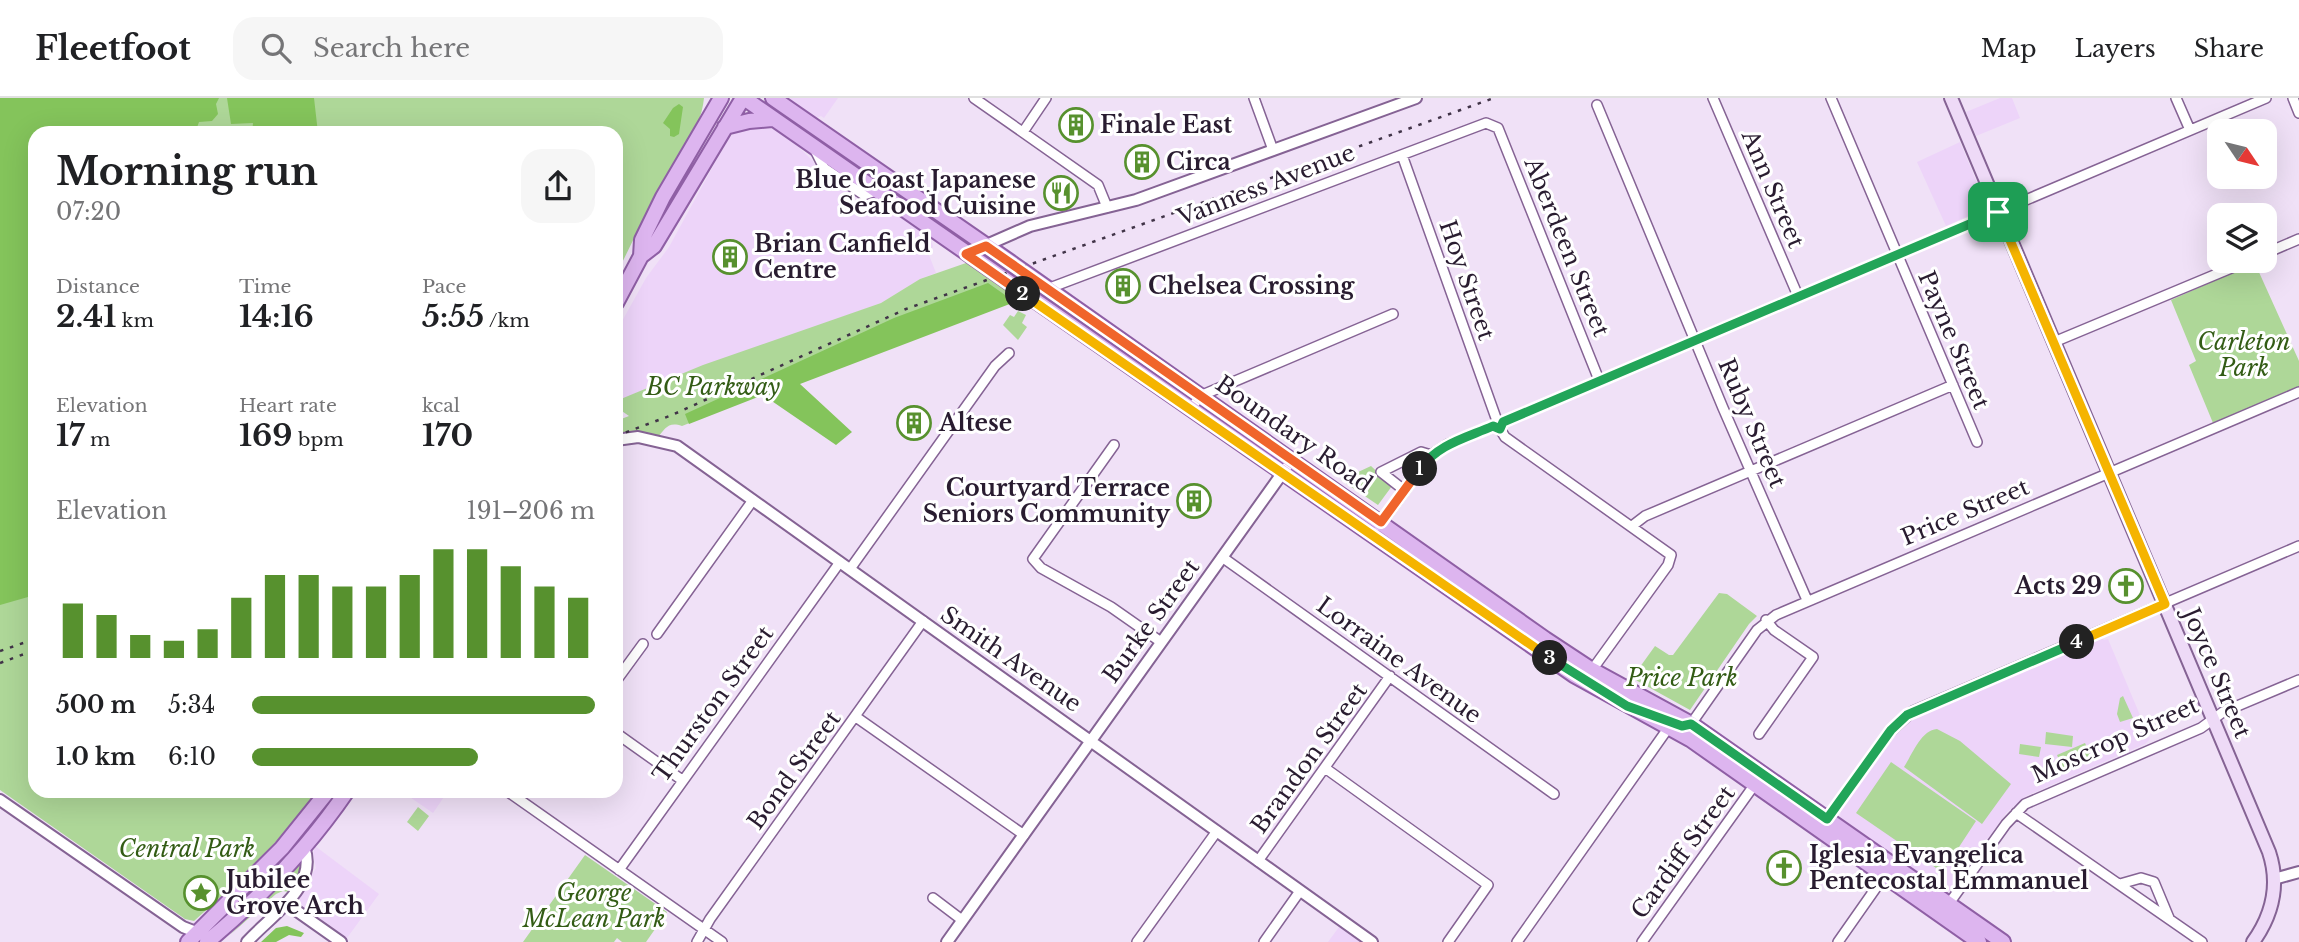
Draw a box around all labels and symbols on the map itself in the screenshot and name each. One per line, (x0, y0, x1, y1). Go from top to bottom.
building icon: Finale East (1057, 106, 1095, 144)
place label: Finale East (1100, 111, 1232, 139)
north arrow (2207, 119, 2277, 189)
street label: Ann Street (1735, 125, 1810, 252)
street label: Vanness Avenue (1172, 138, 1359, 232)
building icon: Circa (1123, 143, 1161, 181)
place label: Circa (1166, 148, 1231, 176)
street label: Aberdeen Street (1518, 153, 1616, 341)
place label: Blue Coast Japanese Seafood Cuisine (795, 166, 1036, 220)
restaurant icon: Blue Coast Japanese Seafood Cuisine (1042, 174, 1080, 212)
pin (1968, 182, 2028, 242)
street label: Hoy Street (1433, 216, 1501, 344)
place label: Brian Canfield Centre (754, 230, 931, 284)
building icon: Brian Canfield Centre (711, 238, 749, 276)
building icon: Chelsea Crossing (1104, 267, 1142, 305)
street label: Payne Street (1912, 267, 1996, 414)
place label: Chelsea Crossing (1148, 272, 1355, 300)
pin: 2 (1006, 276, 1040, 312)
park label: Carleton Park (2198, 328, 2290, 382)
street label: Ruby Street (1712, 354, 1792, 492)
street label: Boundary Road (1210, 369, 1378, 499)
park label: BC Parkway (645, 373, 780, 401)
building icon: Altese (895, 404, 933, 442)
place label: Altese (938, 409, 1012, 437)
pin: 1 (1402, 452, 1438, 486)
street label: Price Street (1897, 472, 2033, 551)
place label: Courtyard Terrace Seniors Community (923, 474, 1171, 528)
building icon: Courtyard Terrace Seniors Community (1175, 482, 1213, 520)
street label: Burke Street (1097, 553, 1205, 688)
church icon: Acts 29 (2107, 567, 2145, 605)
place label: Acts 29 (2014, 572, 2102, 600)
street label: Lorraine Avenue (1311, 591, 1487, 729)
street label: Smith Avenue (935, 600, 1087, 718)
street label: Joyce Street (2176, 601, 2257, 743)
street label: Thurston Street (647, 620, 779, 788)
pin: 4 (2060, 624, 2094, 660)
pin: 3 (1532, 640, 1568, 676)
park label: Price Park (1626, 664, 1737, 692)
street label: Brandon Street (1245, 677, 1373, 839)
street label: Moscrop Street (2027, 691, 2203, 789)
street label: Bond Street (742, 705, 847, 835)
street label: Cardiff Street (1625, 780, 1741, 924)
park label: Central Park (119, 835, 255, 863)
place label: Iglesia Evangelica Pentecostal Emmanuel (1809, 841, 2089, 895)
church icon: Iglesia Evangelica Pentecostal Emmanuel (1765, 849, 1803, 887)
place label: Jubilee Grove Arch (222, 866, 365, 920)
place icon: Jubilee Grove Arch (182, 874, 220, 912)
park label: George McLean Park (522, 879, 665, 933)

